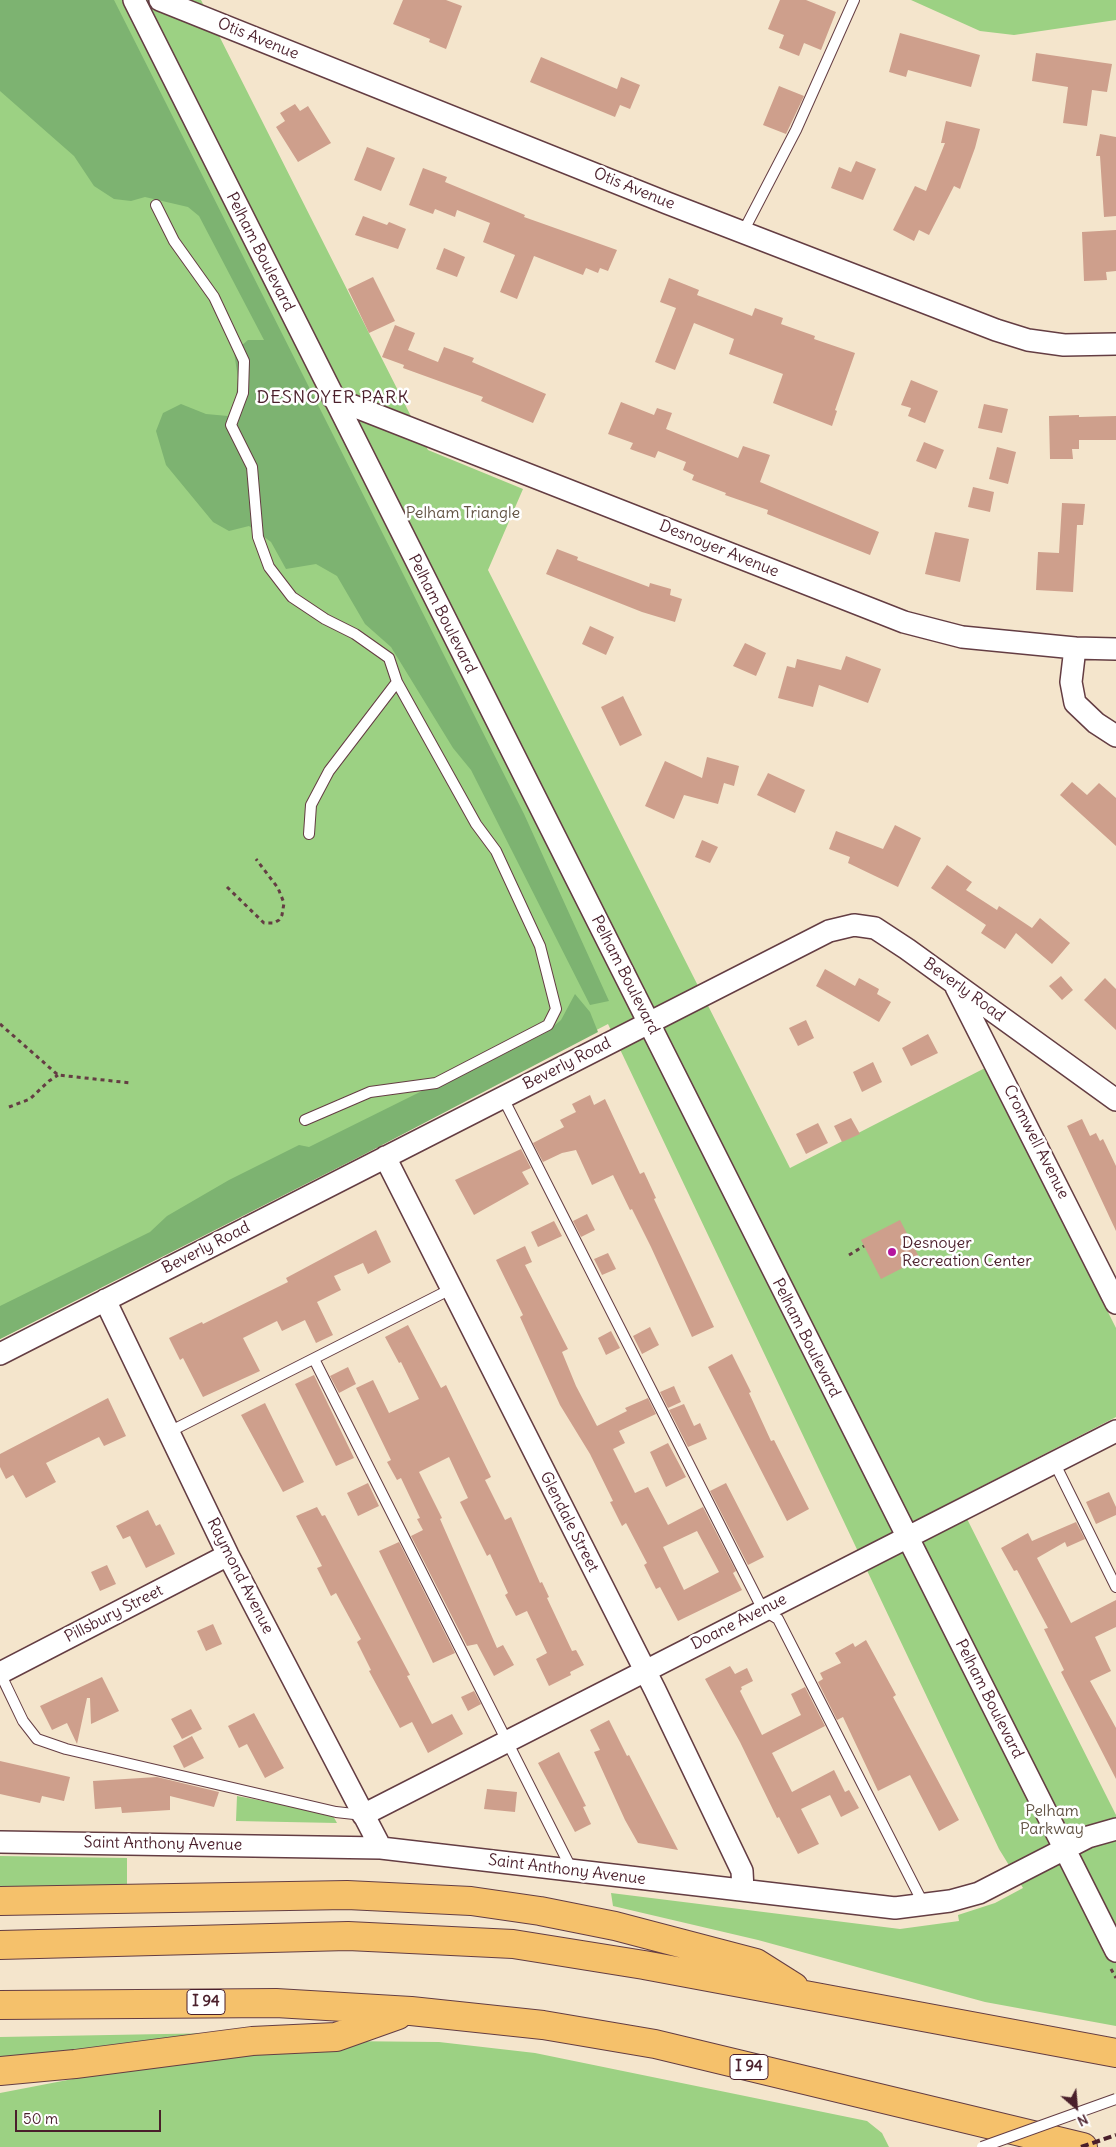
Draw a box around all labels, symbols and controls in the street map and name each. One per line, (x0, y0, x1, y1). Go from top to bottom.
street label: Otis Avenue (214, 14, 302, 64)
street label: Otis Avenue (590, 164, 678, 214)
street label: Pelham Boulevard (222, 189, 298, 315)
district label: DESNOYER PARK (255, 387, 411, 409)
park label: Pelham Triangle (406, 503, 520, 523)
street label: Desnoyer Avenue (656, 516, 782, 582)
street label: Pelham Boulevard (404, 551, 480, 677)
street label: Pelham Boulevard (587, 912, 663, 1038)
street label: Beverly Road (920, 954, 1008, 1026)
street label: Beverly Road (520, 1034, 614, 1094)
street label: Cromwell Avenue (999, 1082, 1073, 1202)
street label: Beverly Road (159, 1218, 253, 1278)
place label: Desnoyer Recreation Center (902, 1233, 1032, 1271)
marker: Desnoyer Recreation Center (886, 1246, 898, 1258)
street label: Pelham Boulevard (768, 1275, 844, 1401)
street label: Glendale Street (535, 1469, 603, 1575)
street label: Raymond Avenue (203, 1515, 277, 1637)
street label: Pillsbury Street (62, 1581, 166, 1647)
street label: Doane Avenue (688, 1590, 790, 1654)
street label: Pelham Boulevard (951, 1636, 1027, 1762)
park label: Pelham Parkway (1020, 1801, 1084, 1839)
street label: Saint Anthony Avenue (84, 1833, 242, 1855)
street label: Saint Anthony Avenue (487, 1851, 647, 1889)
road number: I 94 (187, 1990, 225, 2014)
road number: I 94 (730, 2054, 768, 2080)
north arrow (1051, 2082, 1101, 2132)
scale bar (18, 2100, 164, 2132)
text: 50 m (23, 2109, 58, 2128)
text: N (1074, 2110, 1091, 2131)

